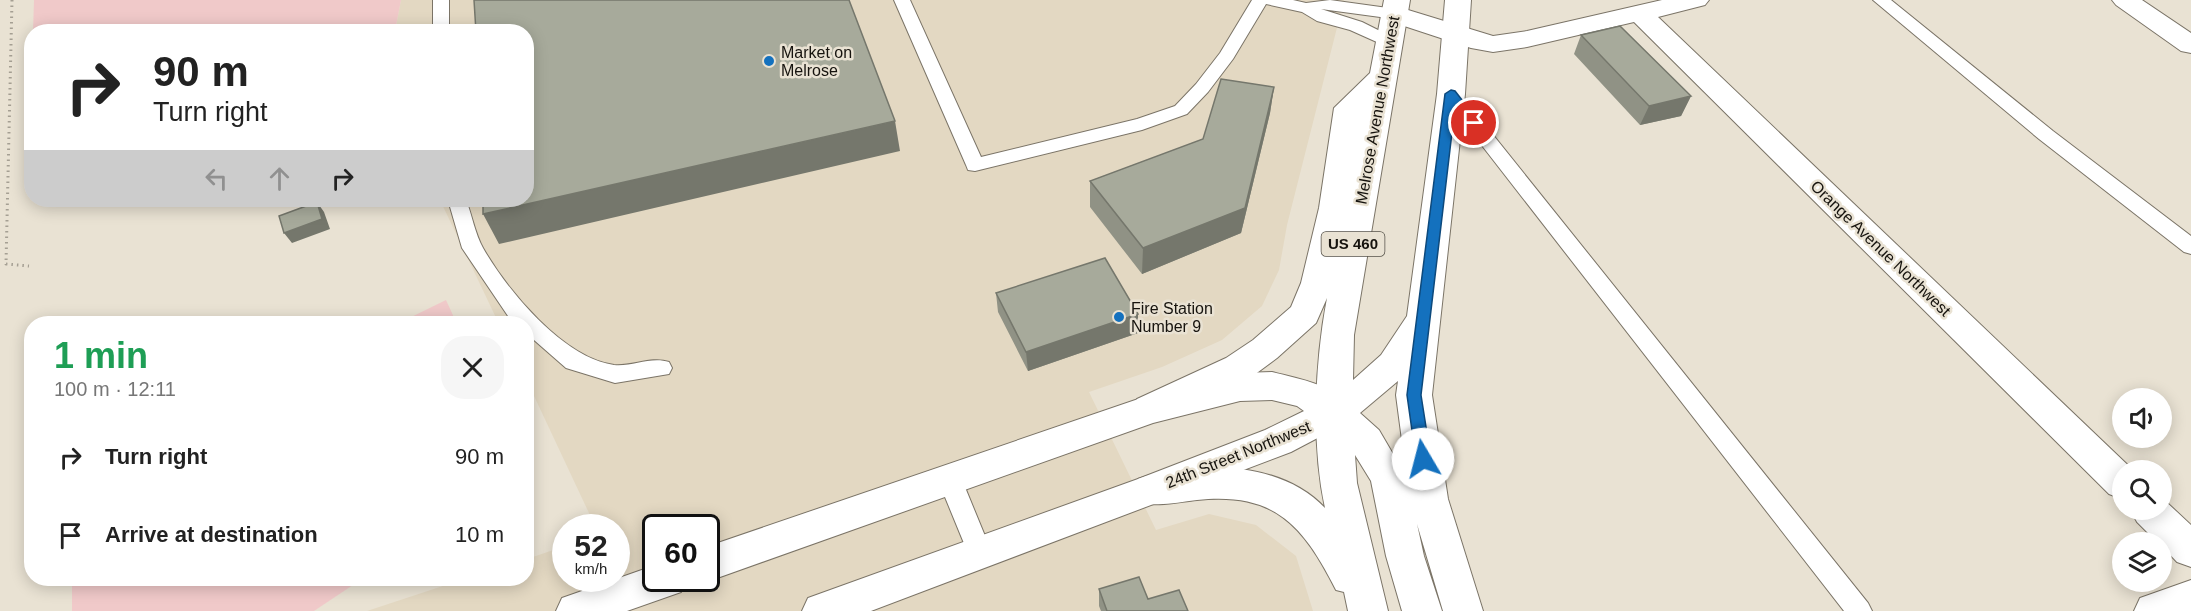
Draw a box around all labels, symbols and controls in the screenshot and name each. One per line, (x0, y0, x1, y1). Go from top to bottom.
street label: Melrose Avenue Northwest (1353, 14, 1403, 206)
place label: Market on Melrose (781, 44, 852, 79)
icon: right (54, 48, 132, 126)
text: 90 m (153, 48, 249, 95)
marker: Market on Melrose (762, 54, 776, 68)
text: Turn right (153, 97, 268, 127)
pin (1448, 97, 1499, 148)
icon: arrive (1457, 106, 1490, 139)
icon: left (200, 162, 233, 195)
icon: ahead (263, 162, 296, 195)
icon: right (326, 162, 359, 195)
street label: Orange Avenue Northwest (1807, 177, 1954, 320)
road number: US 460 (1322, 232, 1384, 256)
place label: Fire Station Number 9 (1131, 300, 1213, 335)
marker: Fire Station Number 9 (1112, 310, 1126, 324)
text: 1 min (54, 335, 148, 376)
button: close (441, 336, 504, 399)
text: 100 m · 12:11 (54, 378, 176, 400)
map controls (2112, 388, 2172, 592)
button: sound (2112, 388, 2172, 448)
street label: 24th Street Northwest (1163, 417, 1314, 491)
position arrow (1391, 427, 1455, 491)
icon: right (54, 441, 87, 474)
text: Turn right (105, 444, 207, 469)
text: 90 m (455, 444, 504, 469)
button: search (2112, 460, 2172, 520)
speed limit sign: 60 (642, 514, 720, 592)
icon: arrive (54, 519, 87, 552)
text: Arrive at destination (105, 522, 318, 547)
text: 10 m (455, 522, 504, 547)
text: 52 (574, 529, 608, 562)
button: layers (2112, 532, 2172, 592)
text: km/h (575, 560, 607, 577)

